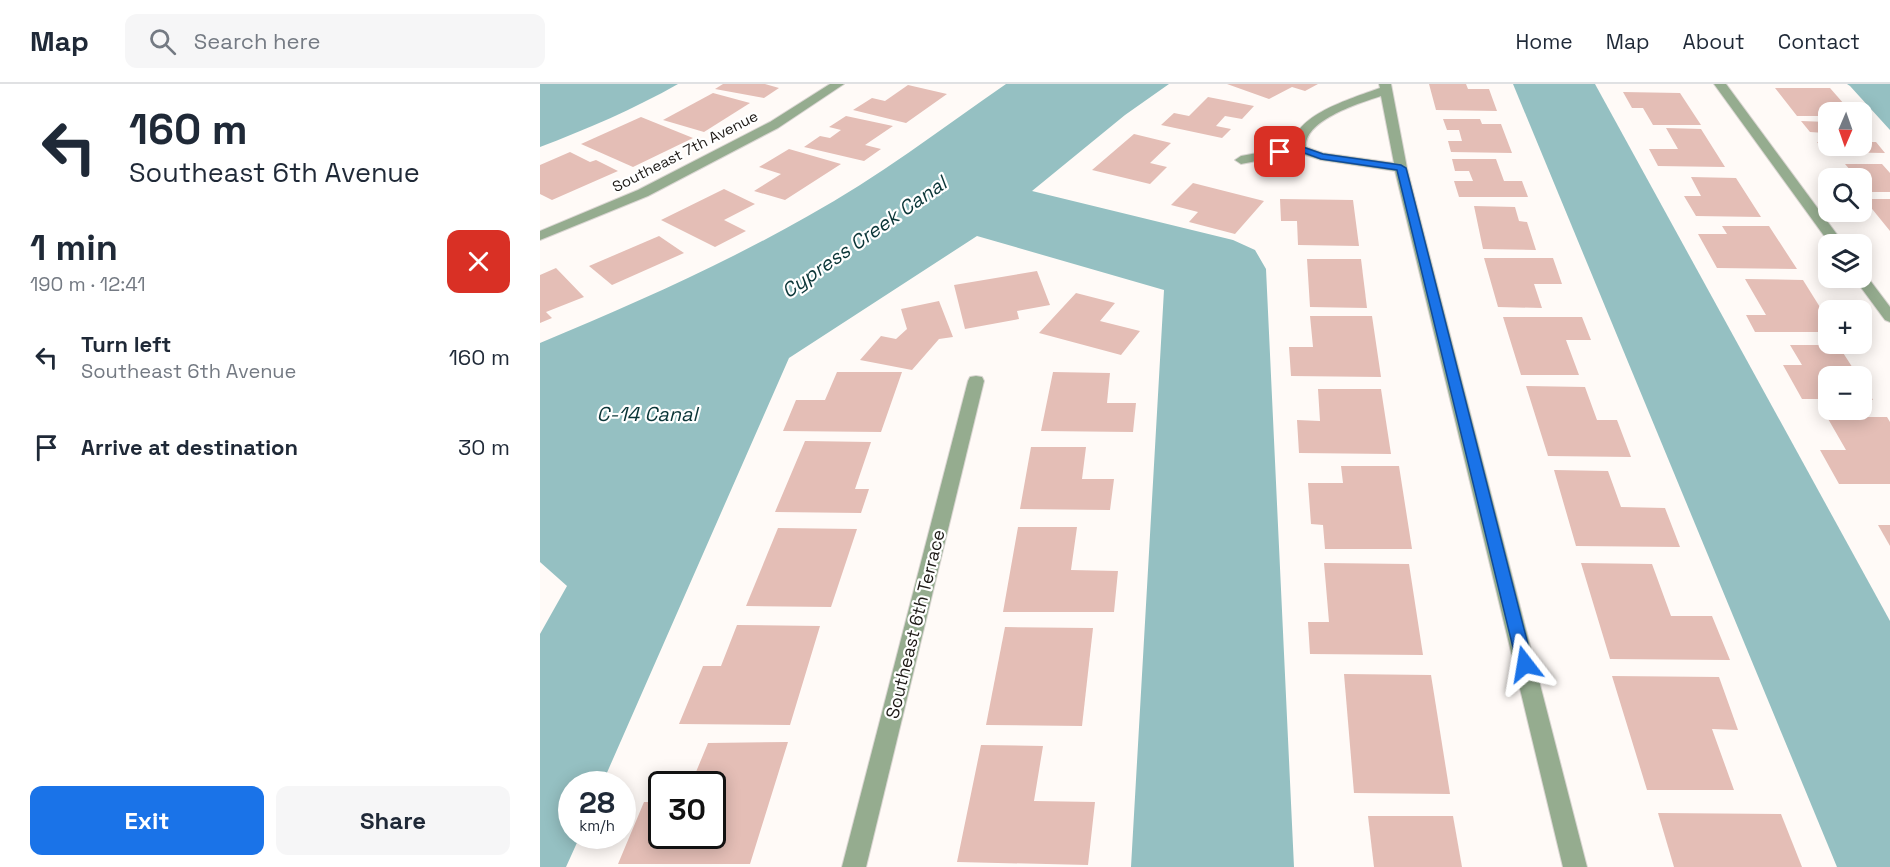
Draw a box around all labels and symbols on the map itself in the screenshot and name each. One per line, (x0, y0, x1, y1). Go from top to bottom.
north arrow (1818, 102, 1872, 156)
street label: Southeast 7th Avenue (609, 106, 761, 196)
pin (1254, 126, 1305, 177)
water label: Cypress Creek Canal (776, 169, 953, 304)
water label: C-14 Canal (597, 401, 700, 427)
street label: Southeast 6th Terrace (880, 527, 950, 721)
position arrow (1493, 632, 1557, 696)
speed limit sign: 30 (648, 771, 726, 849)

